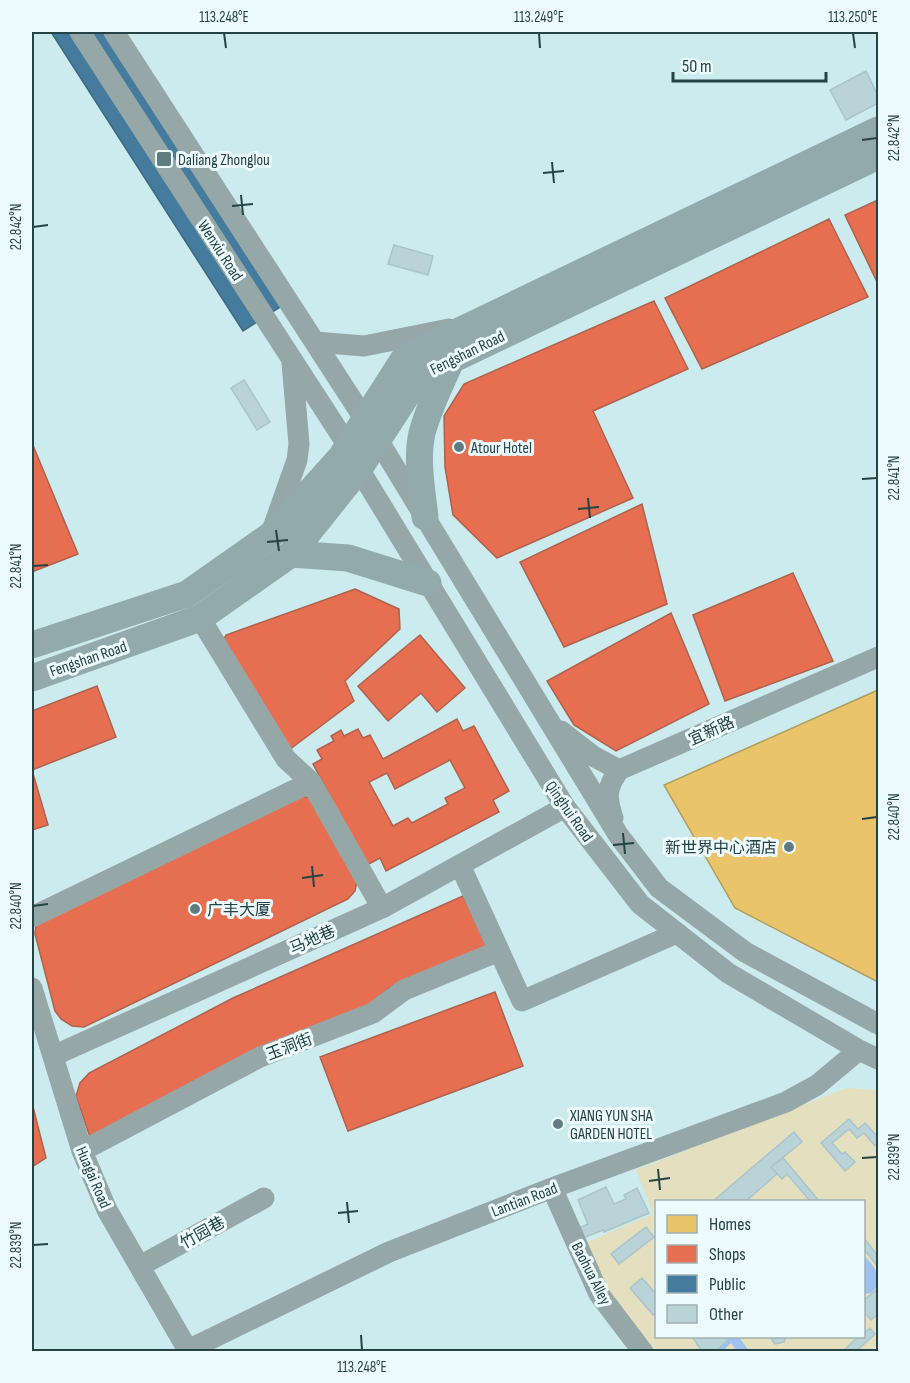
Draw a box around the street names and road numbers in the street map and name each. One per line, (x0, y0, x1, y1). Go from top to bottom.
street label: Wenxiu Road (193, 217, 246, 285)
street label: Fengshan Road (427, 327, 508, 379)
street label: Fengshan Road (47, 637, 130, 681)
street label: 宜新路 (686, 713, 737, 750)
street label: Qinghui Road (541, 778, 597, 846)
street label: 马地巷 (287, 922, 338, 959)
street label: 玉洞街 (264, 1030, 315, 1065)
street label: Huagai Road (71, 1144, 114, 1211)
street label: Lantian Road (489, 1179, 560, 1222)
street label: 竹园巷 (177, 1213, 228, 1253)
street label: Baohua Alley (567, 1239, 614, 1308)

